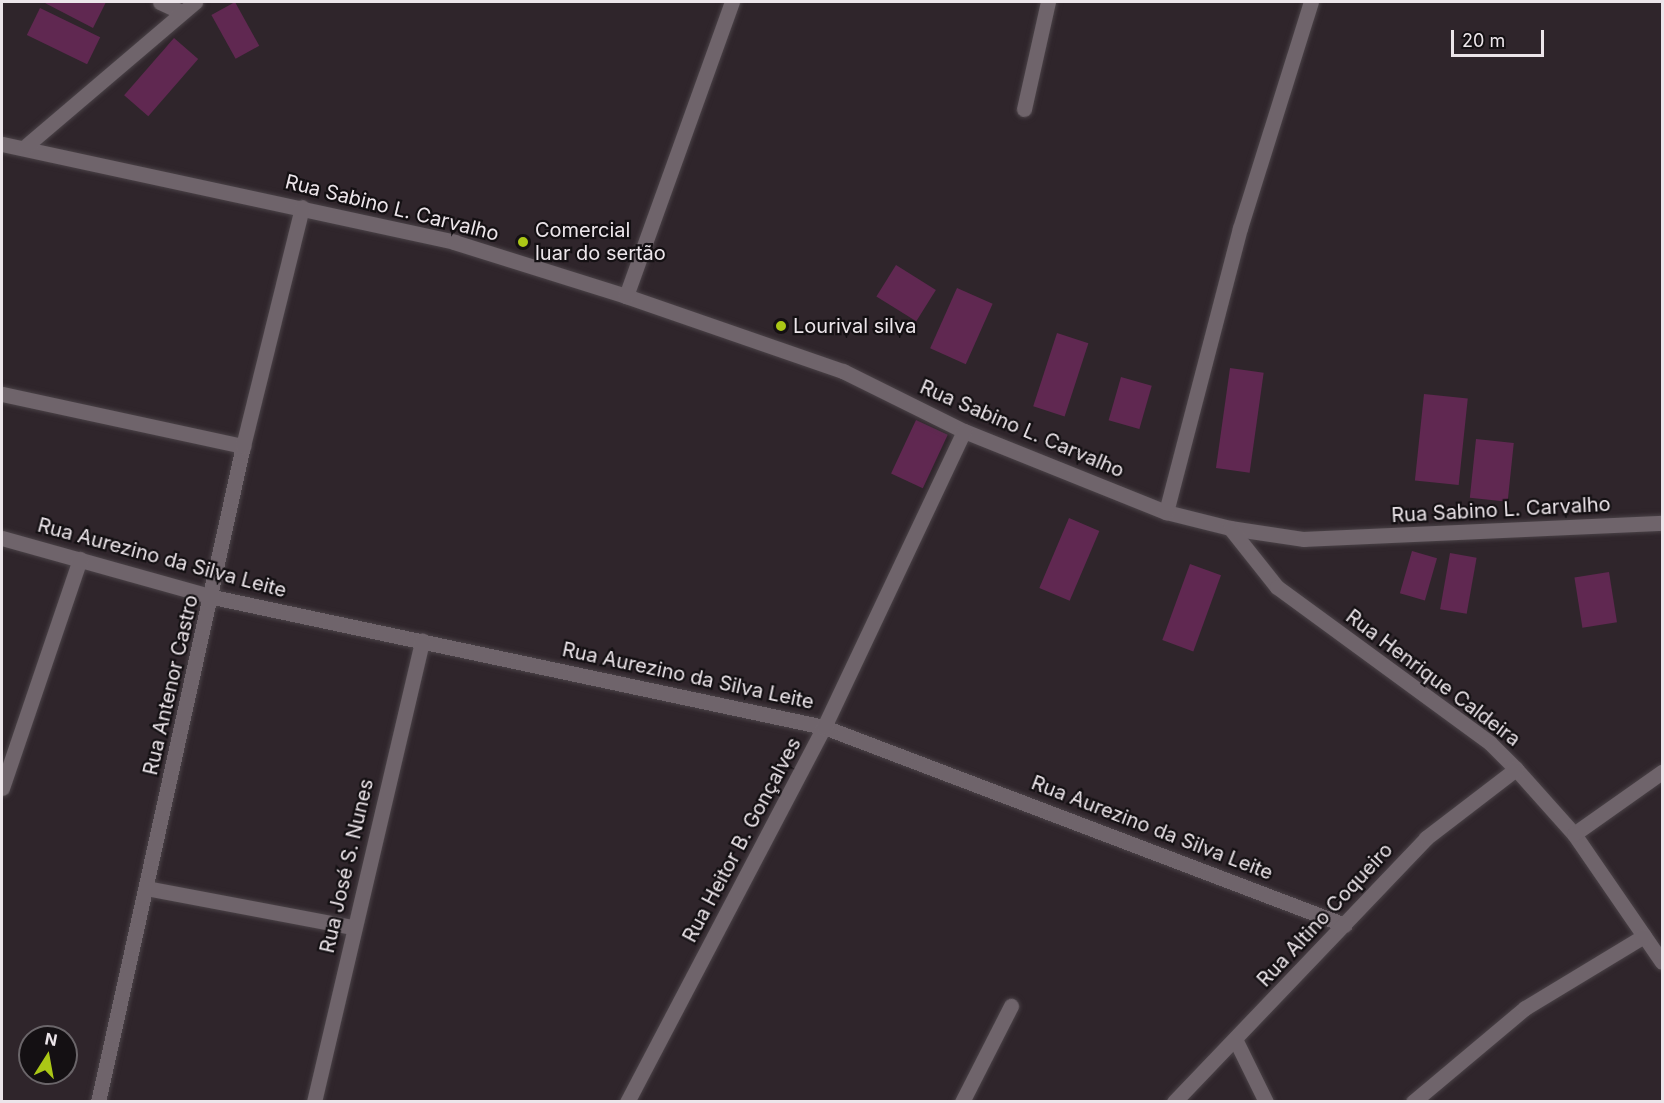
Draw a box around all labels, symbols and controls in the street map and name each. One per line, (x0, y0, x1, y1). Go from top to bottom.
scale bar (1454, 18, 1547, 56)
text: 20 m (1462, 30, 1505, 51)
street label: Rua Sabino L. Carvalho (283, 170, 501, 246)
place label: Comercial luar do sertão (535, 219, 666, 266)
marker: Comercial luar do sertão (516, 235, 530, 249)
place label: Lourival silva (793, 314, 916, 338)
marker: Lourival silva (774, 319, 788, 333)
street label: Rua Sabino L. Carvalho (916, 375, 1128, 483)
street label: Rua Sabino L. Carvalho (1391, 492, 1611, 528)
street label: Rua Aurezino da Silva Leite (35, 513, 289, 603)
street label: Rua Antenor Castro (139, 593, 203, 777)
street label: Rua Henrique Caldeira (1341, 605, 1525, 751)
street label: Rua Aurezino da Silva Leite (560, 638, 816, 714)
street label: Rua Heitor B. Gonçalves (678, 733, 806, 947)
street label: Rua Aurezino da Silva Leite (1028, 771, 1276, 885)
street label: Rua José S. Nunes (315, 777, 379, 955)
street label: Rua Altino Coqueiro (1252, 838, 1398, 992)
north arrow (18, 1025, 78, 1085)
text: N (43, 1028, 59, 1050)

